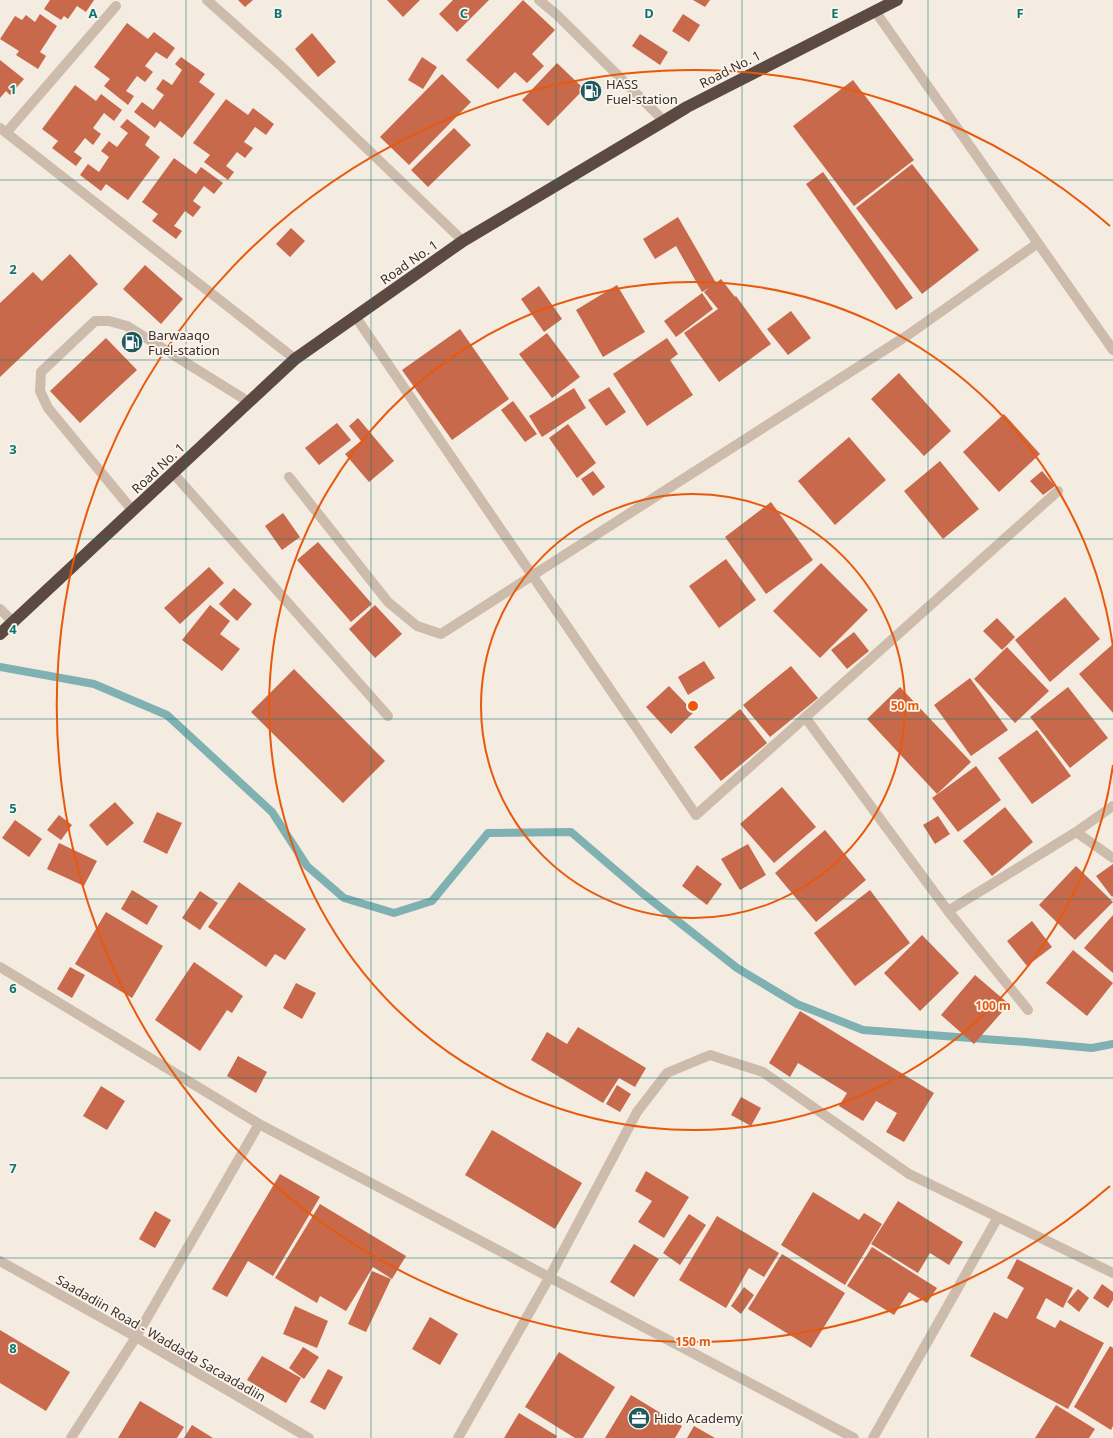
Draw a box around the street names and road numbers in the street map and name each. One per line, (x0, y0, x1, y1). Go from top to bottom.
street label: Road No. 1 (696, 46, 764, 92)
street label: Road No. 1 (377, 236, 441, 288)
street label: Road No. 1 (127, 439, 189, 497)
street label: Saadadiin Road - Waddada Sacaadadiin (53, 1270, 269, 1406)

